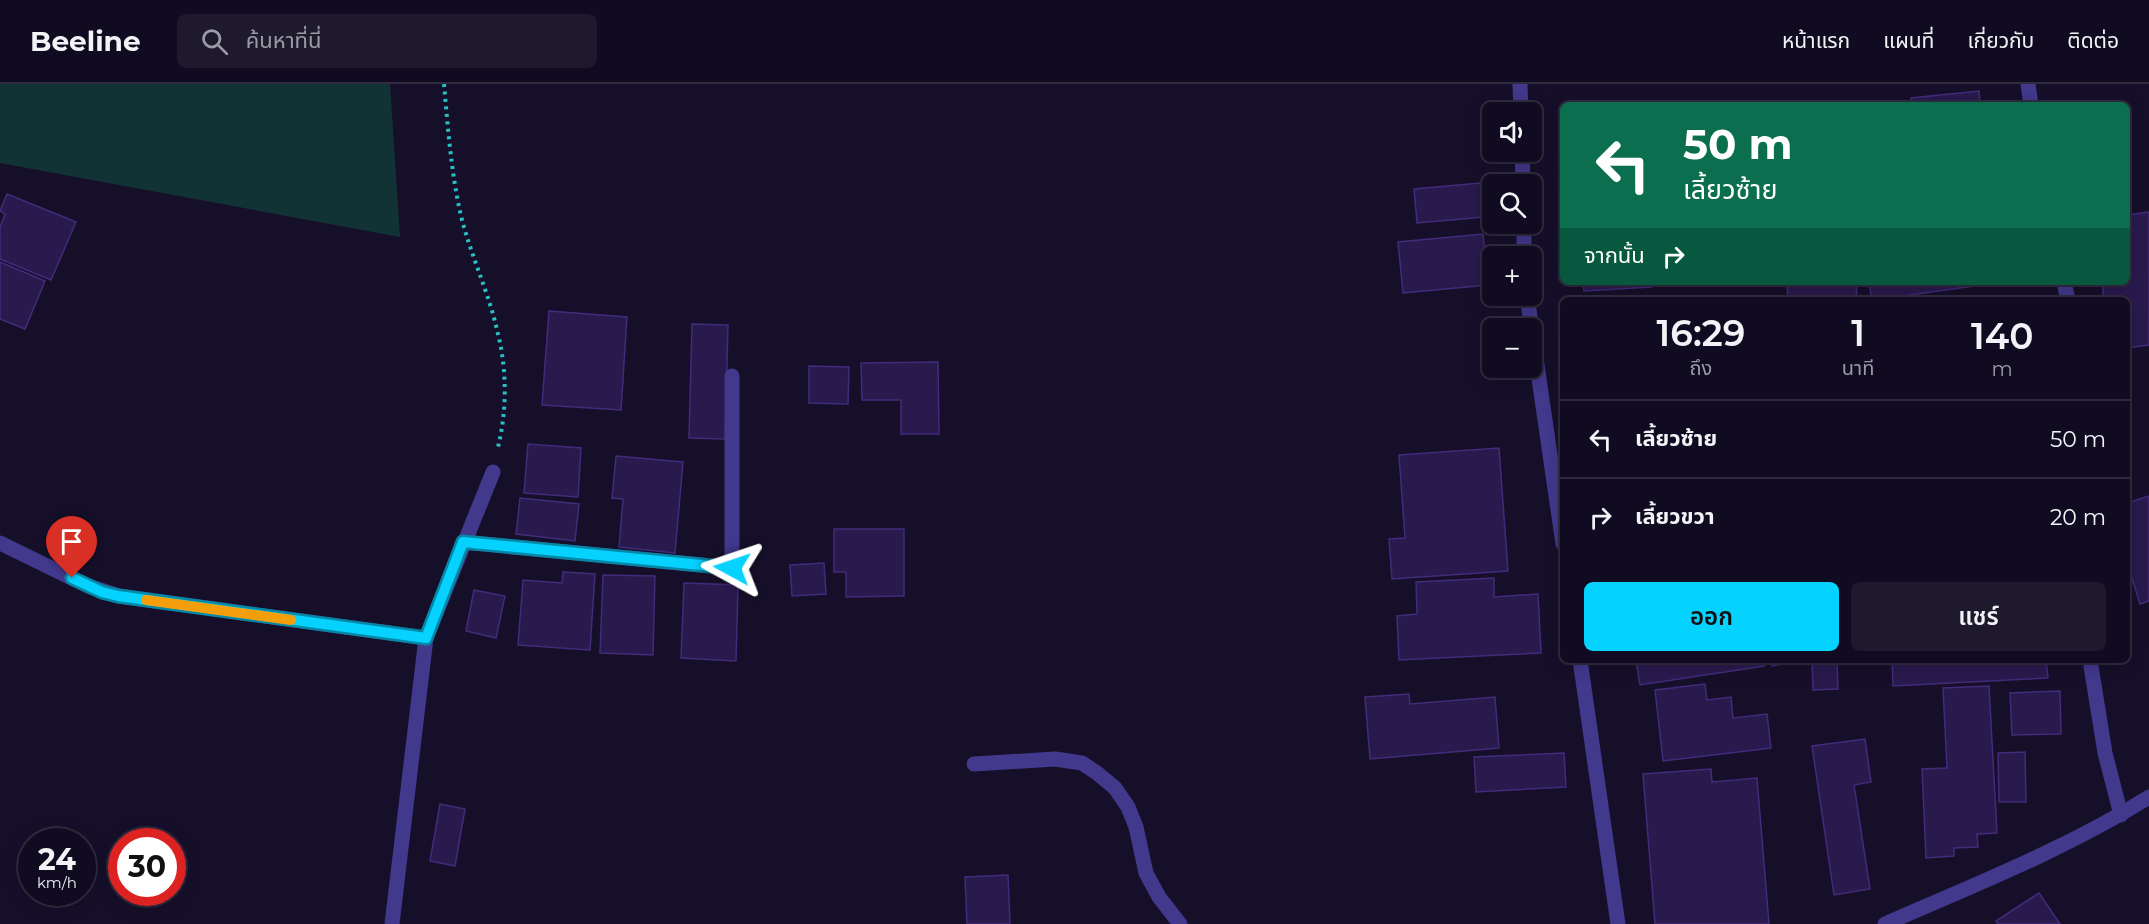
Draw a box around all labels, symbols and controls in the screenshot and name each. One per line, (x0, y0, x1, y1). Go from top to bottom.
search box (177, 14, 597, 68)
text: Beeline (30, 24, 141, 58)
icon: search (198, 25, 231, 58)
text: ค้นหาที่นี่ (246, 27, 321, 54)
text: หน้าแรก (1782, 28, 1850, 53)
text: แผนที่ (1883, 28, 1934, 53)
text: เกี่ยวกับ (1967, 28, 2034, 53)
text: ติดต่อ (2067, 28, 2119, 53)
map controls (1482, 102, 1542, 378)
button: sound (1482, 102, 1542, 162)
text: 50 m (1683, 118, 1792, 170)
icon: left (1584, 126, 1662, 204)
text: เลี้ยวซ้าย (1683, 173, 1777, 206)
button: search (1482, 174, 1542, 234)
icon: right (1657, 240, 1690, 273)
text: จากนั้น (1584, 242, 1645, 269)
button: + (1482, 246, 1542, 306)
text: 16:29 (1657, 311, 1745, 355)
text: 1 (1851, 311, 1865, 355)
text: 140 (1971, 314, 2033, 358)
button: − (1482, 318, 1542, 378)
text: ถึง (1690, 356, 1712, 380)
text: นาที (1842, 356, 1874, 380)
text: m (1992, 357, 2013, 381)
icon: left (1584, 423, 1617, 456)
text: เลี้ยวซ้าย (1635, 425, 1717, 452)
text: 50 m (2050, 426, 2106, 453)
icon: right (1584, 501, 1617, 534)
text: เลี้ยวขวา (1635, 503, 1715, 530)
text: 20 m (2050, 504, 2106, 531)
pin (46, 516, 97, 578)
icon: arrive (55, 525, 88, 558)
position arrow (700, 536, 764, 600)
button: ออก (1584, 582, 1839, 651)
button: แชร์ (1851, 582, 2106, 651)
speed limit sign: 30 (108, 828, 186, 906)
text: 24 (38, 841, 76, 878)
text: km/h (37, 873, 77, 892)

